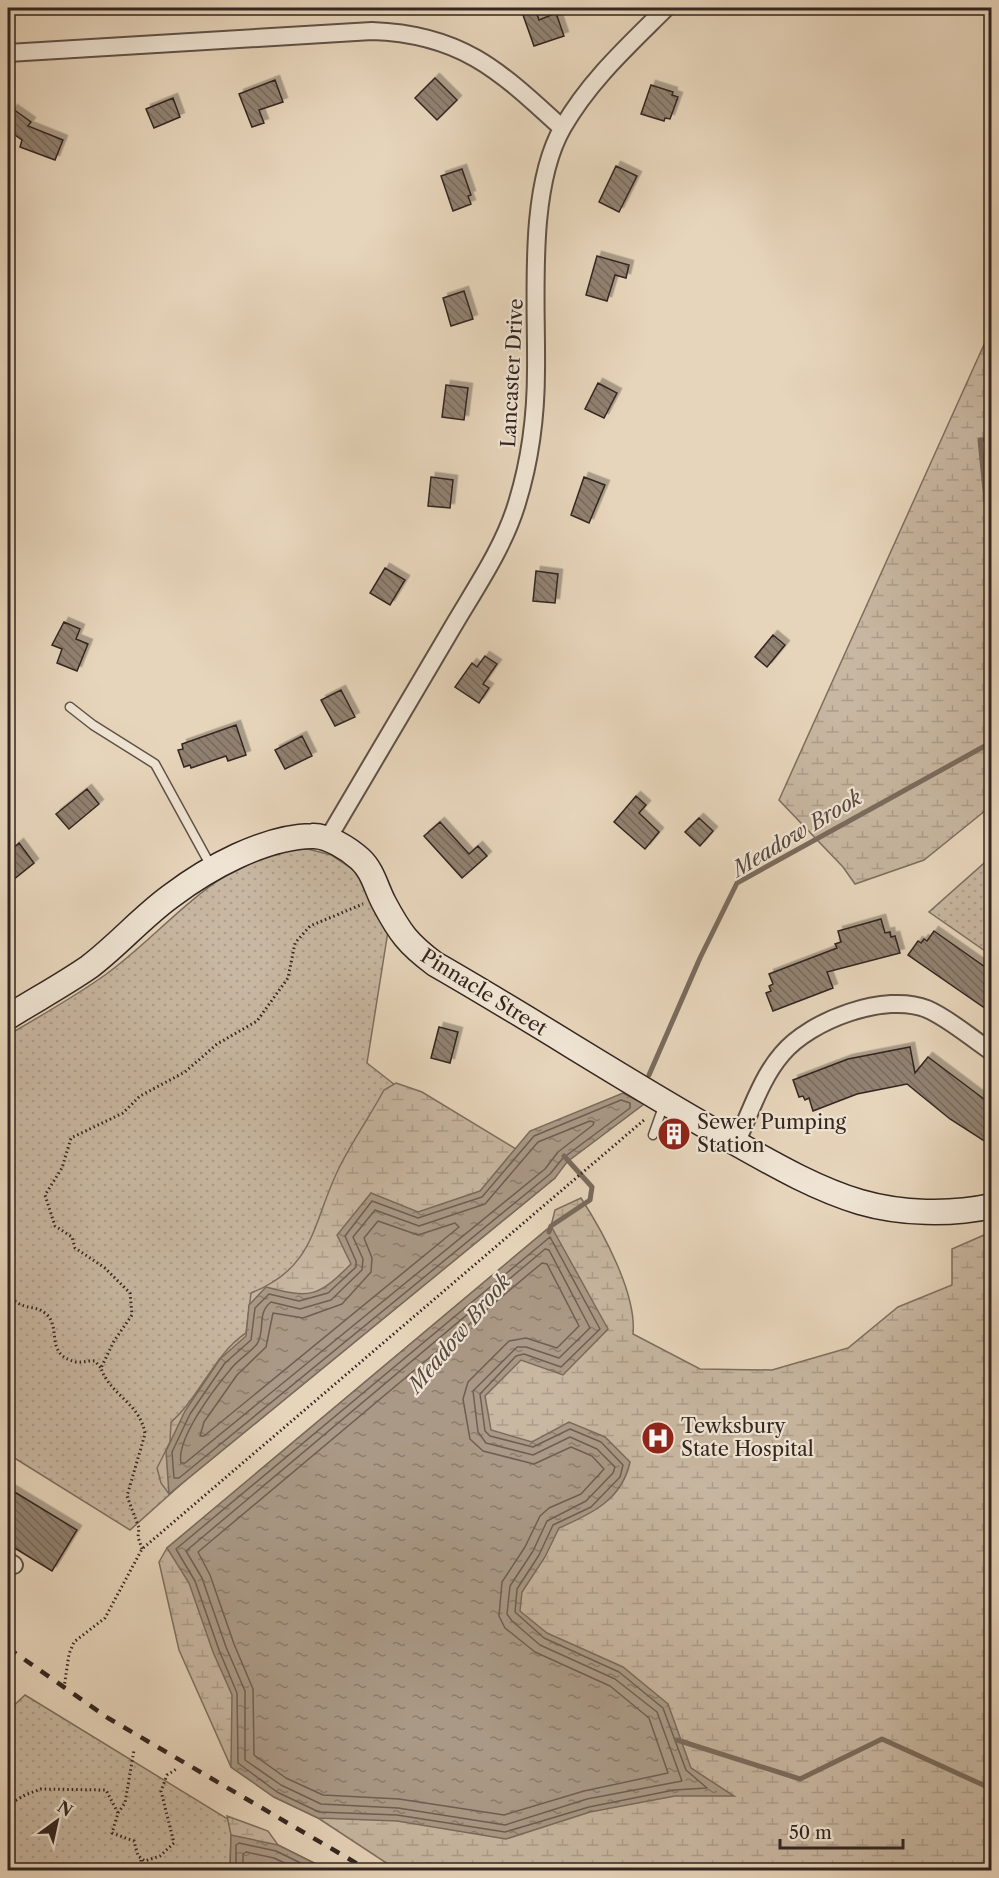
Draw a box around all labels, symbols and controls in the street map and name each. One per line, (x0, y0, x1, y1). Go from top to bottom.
street label: Lancaster Drive (496, 298, 528, 448)
water label: Meadow Brook (725, 784, 866, 883)
street label: Pinnacle Street (416, 944, 552, 1040)
place label: Sewer Pumping Station (697, 1110, 847, 1157)
building icon: Sewer Pumping Station (656, 1116, 692, 1152)
water label: Meadow Brook (400, 1269, 516, 1399)
place label: Tewksbury State Hospital (681, 1414, 814, 1461)
hospital icon: Tewksbury State Hospital (640, 1420, 676, 1456)
north arrow (27, 1791, 87, 1851)
text: N (54, 1796, 77, 1821)
scale bar (780, 1812, 903, 1850)
text: 50 m (789, 1822, 832, 1844)

